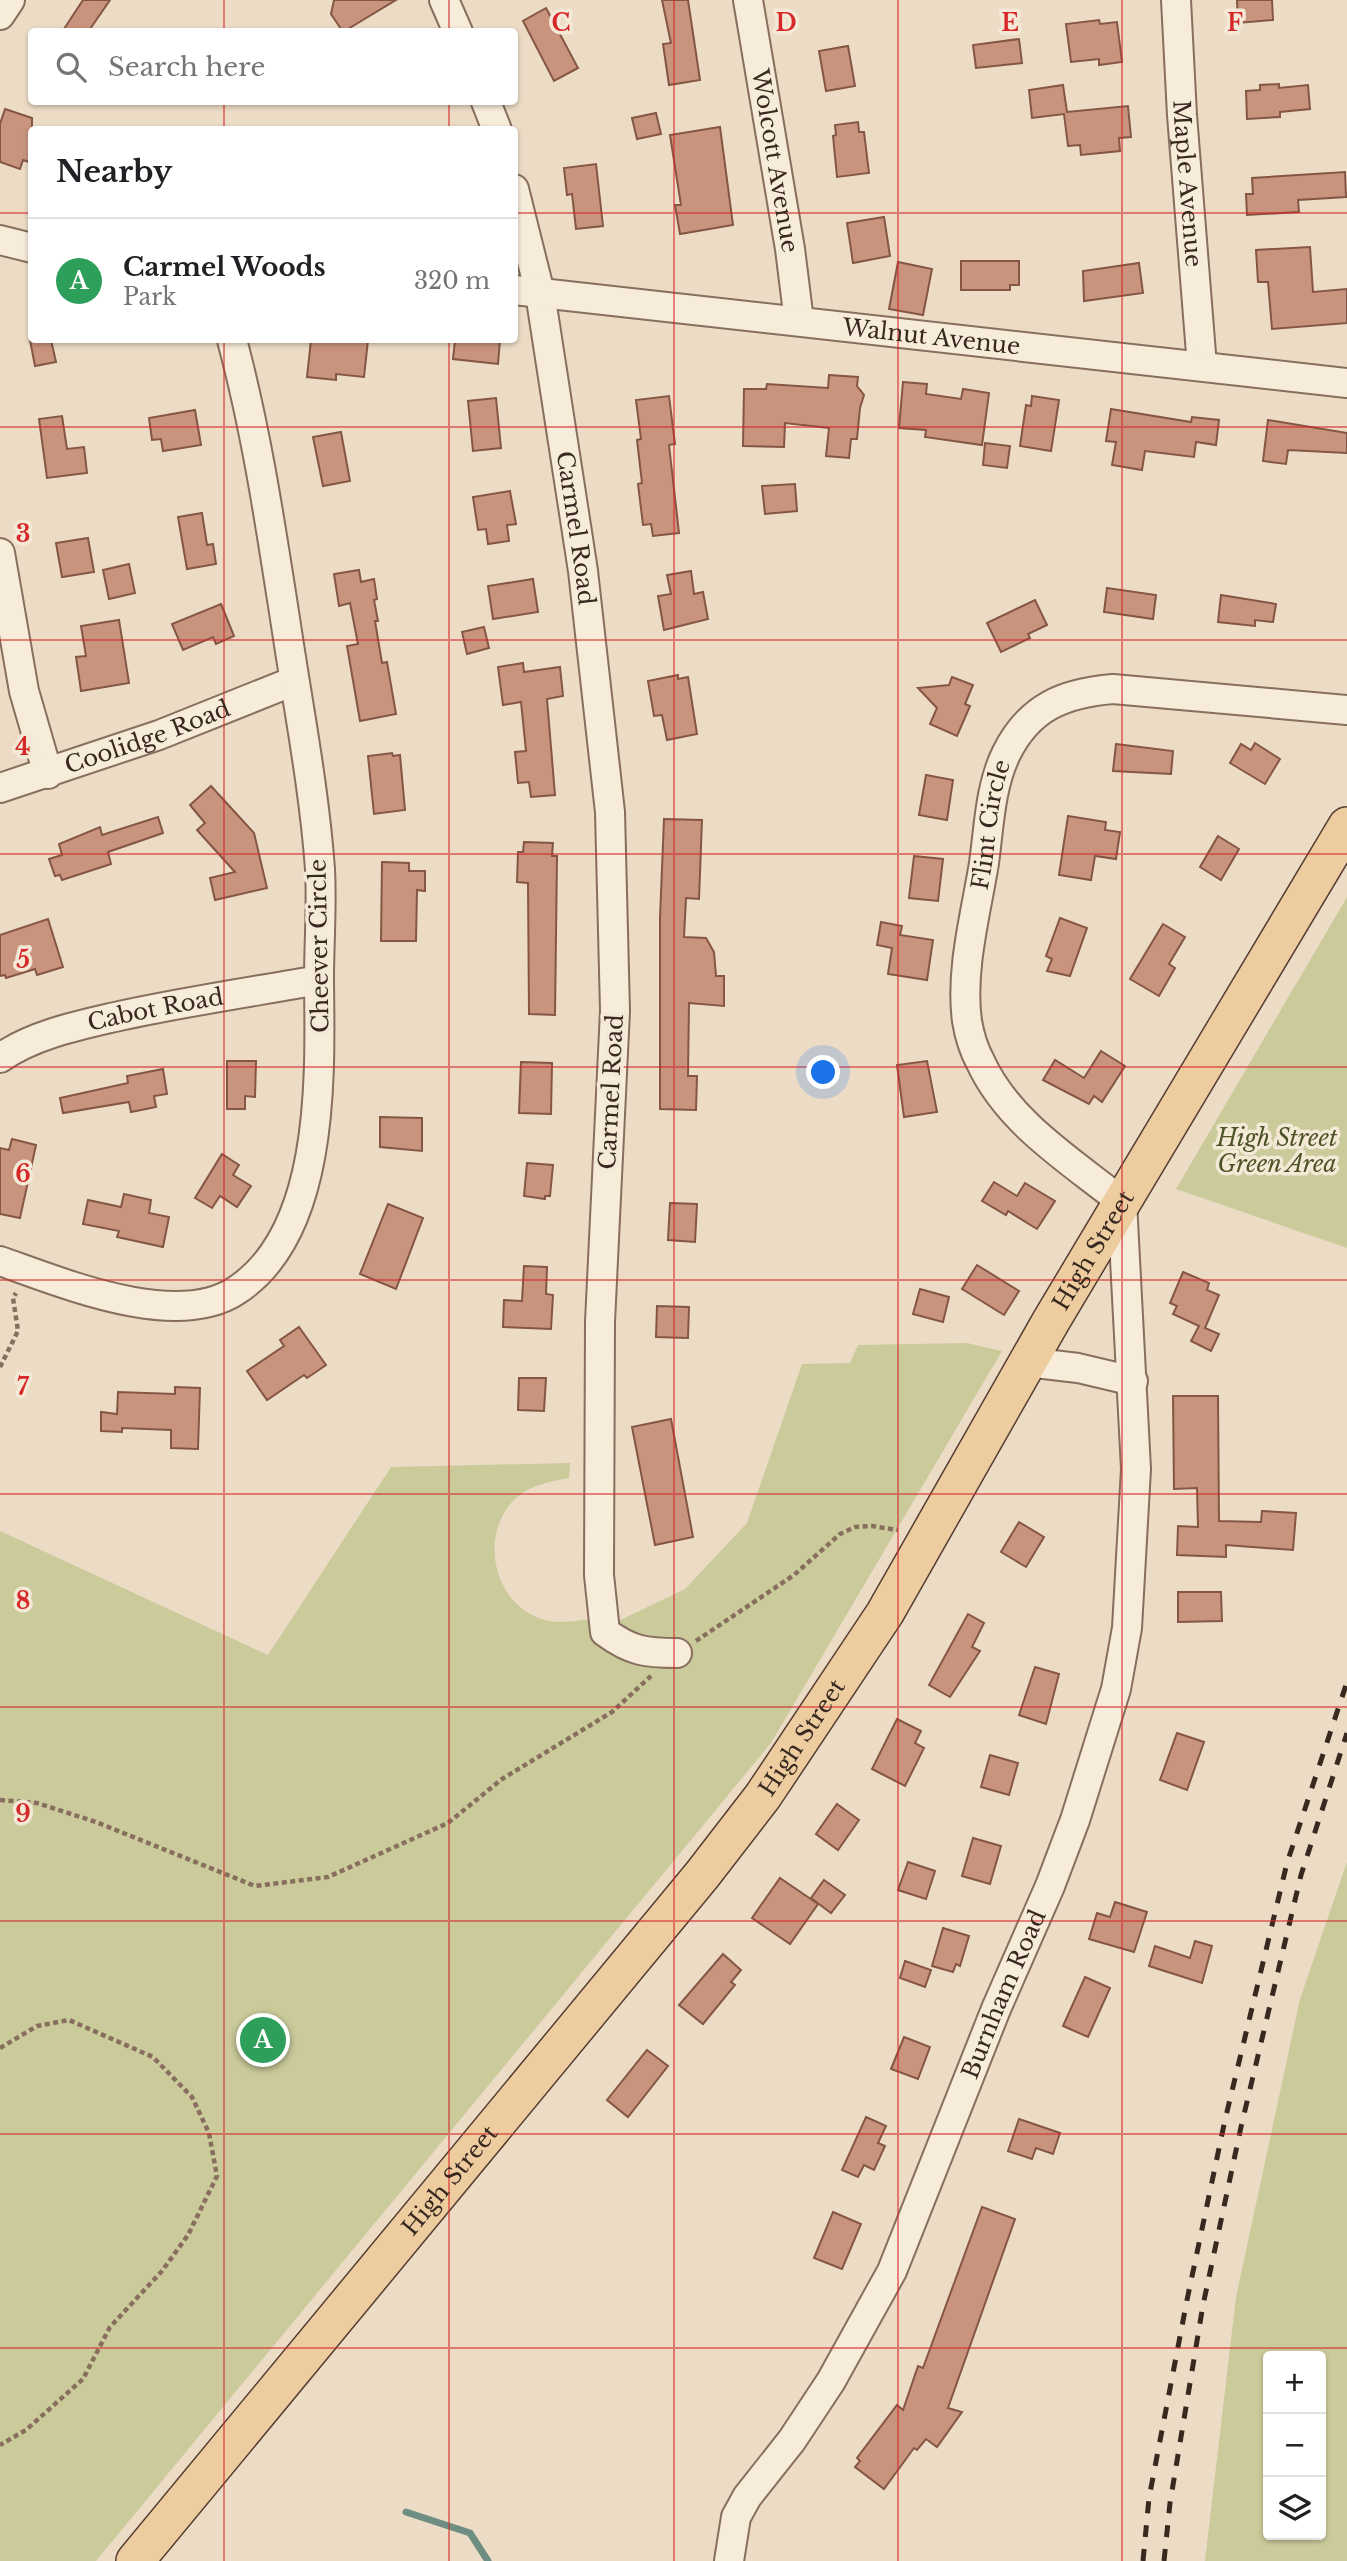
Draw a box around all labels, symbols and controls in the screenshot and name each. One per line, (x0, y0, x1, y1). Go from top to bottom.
text: C (552, 9, 570, 37)
text: D (775, 9, 797, 37)
text: E (1001, 9, 1019, 37)
text: F (1227, 9, 1243, 37)
search box (28, 28, 518, 105)
icon: search (52, 48, 90, 86)
text: Search here (108, 51, 265, 83)
street label: Wolcott Avenue (746, 66, 804, 255)
street label: Maple Avenue (1167, 99, 1208, 268)
text: Nearby (56, 153, 172, 190)
text: Carmel Woods (123, 251, 326, 283)
text: A (70, 267, 88, 295)
text: 320 m (414, 267, 490, 295)
text: Park (123, 283, 176, 311)
street label: Walnut Avenue (840, 313, 1022, 360)
street label: Carmel Road (551, 449, 601, 607)
text: 3 (16, 520, 30, 548)
street label: Coolidge Road (61, 694, 234, 779)
text: 4 (15, 733, 31, 761)
street label: Flint Circle (966, 755, 1016, 892)
street label: Cheever Circle (303, 859, 335, 1033)
text: 5 (16, 946, 30, 974)
street label: Cabot Road (85, 982, 225, 1037)
street label: Carmel Road (593, 1014, 629, 1170)
your location (806, 1055, 840, 1089)
park label: High Street Green Area (1216, 1124, 1338, 1178)
text: 6 (15, 1160, 31, 1188)
street label: High Street (1047, 1185, 1140, 1315)
text: 7 (17, 1373, 30, 1401)
text: 8 (16, 1587, 30, 1615)
street label: High Street (753, 1674, 851, 1801)
text: 9 (15, 1800, 31, 1828)
street label: Burnham Road (956, 1905, 1052, 2083)
pin: A (240, 2014, 286, 2066)
street label: High Street (396, 2119, 504, 2241)
map controls (1263, 2351, 1326, 2540)
button: + (1263, 2351, 1326, 2414)
button: − (1263, 2414, 1326, 2477)
button: layers (1263, 2477, 1326, 2540)

